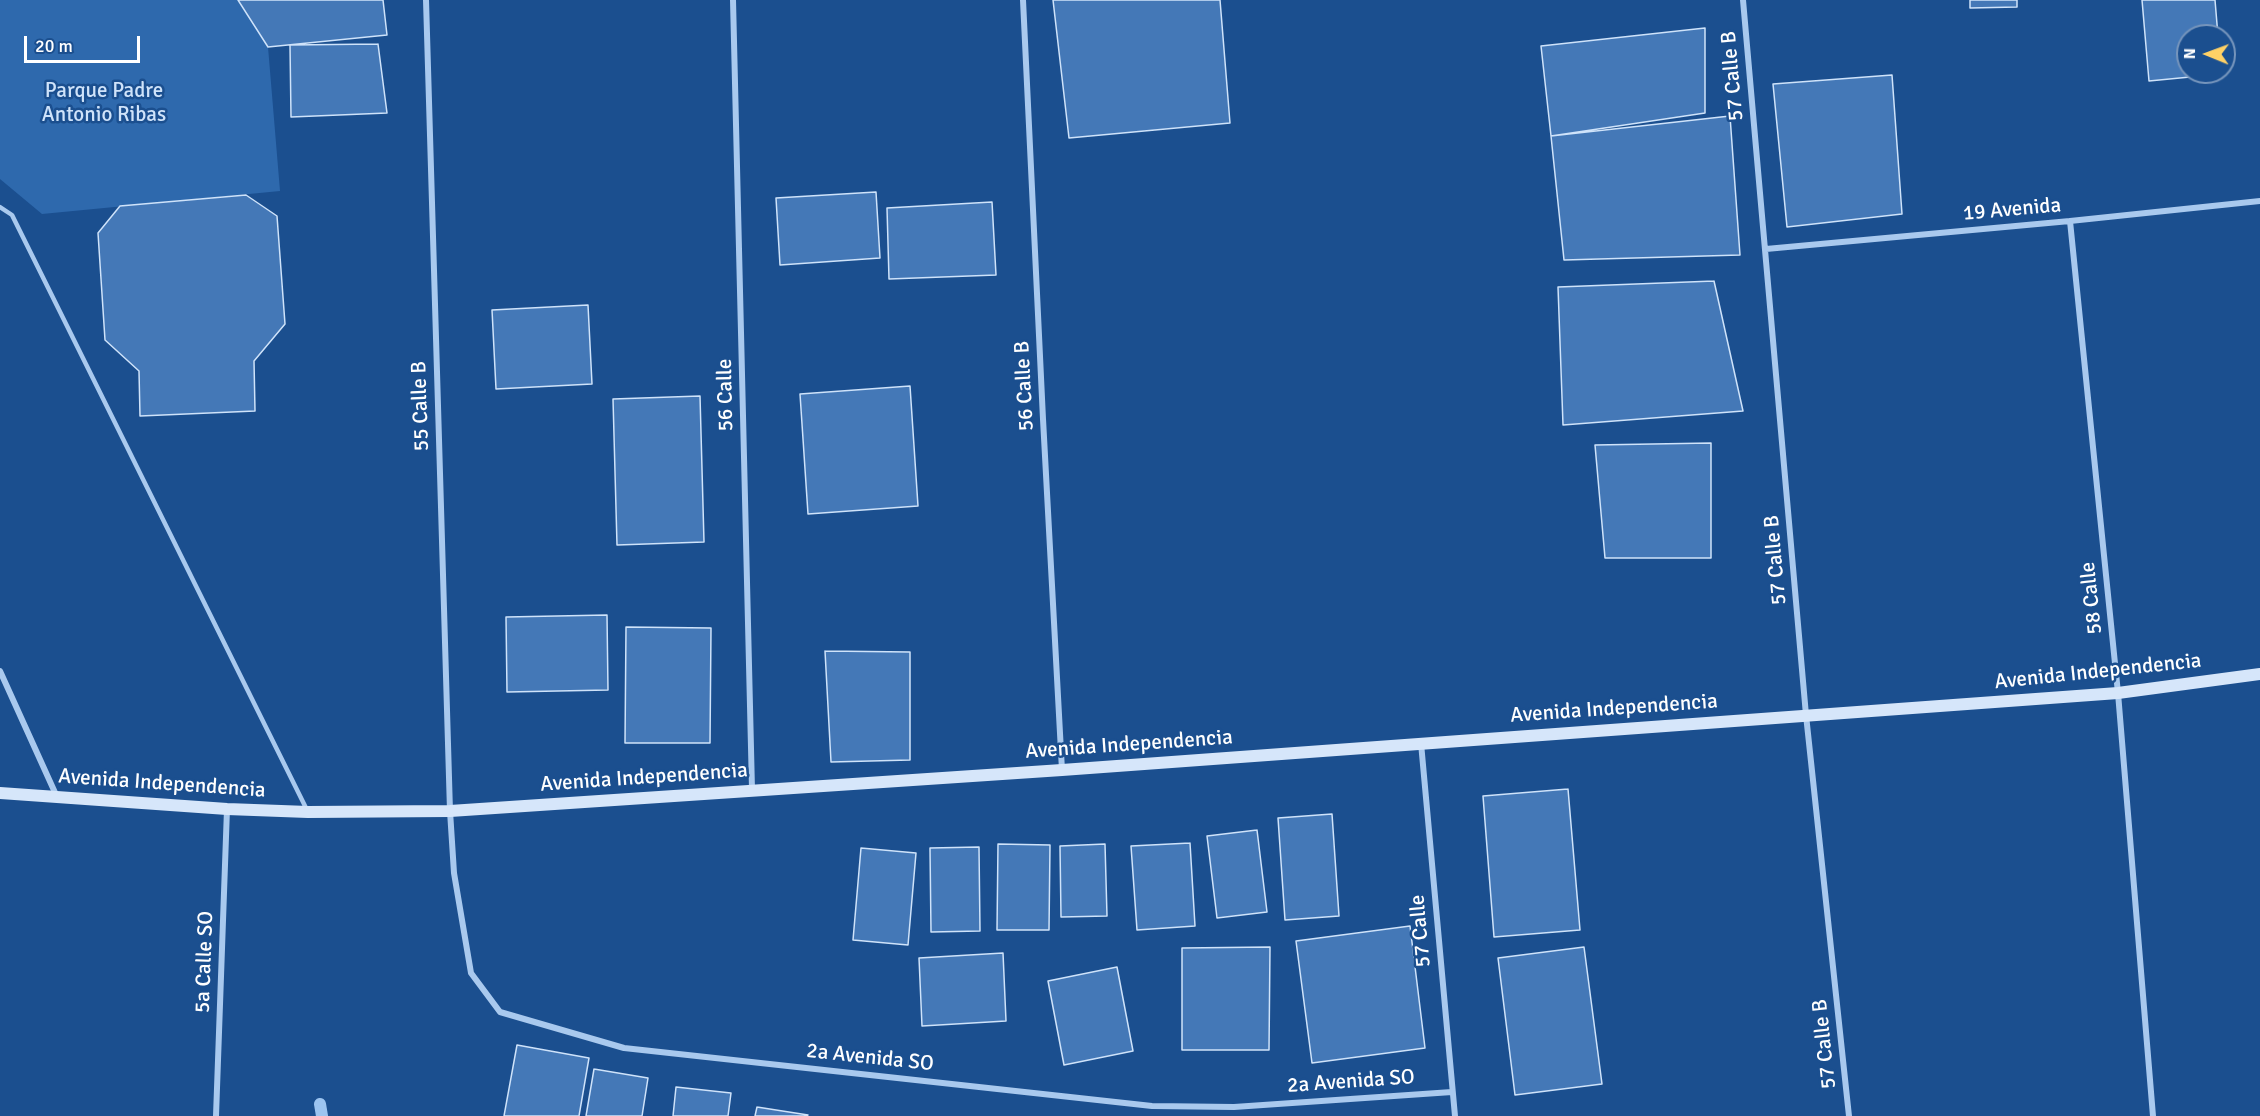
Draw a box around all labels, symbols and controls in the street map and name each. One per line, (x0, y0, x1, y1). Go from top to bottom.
scale bar (27, 24, 142, 62)
north arrow (2176, 24, 2236, 84)
street label: 57 Calle B (1717, 30, 1749, 122)
text: 20 m (35, 35, 73, 57)
text: N (2180, 48, 2200, 59)
park label: Parque Padre Antonio Ribas (42, 78, 166, 128)
street label: 19 Avenida (1962, 193, 2062, 227)
street label: 56 Calle B (1010, 340, 1040, 432)
street label: 56 Calle (713, 358, 739, 432)
street label: 55 Calle B (407, 360, 435, 452)
street label: 57 Calle B (1760, 514, 1792, 606)
street label: 58 Calle (2076, 560, 2108, 636)
street label: Avenida Independencia (1993, 649, 2203, 695)
street label: Avenida Independencia (1510, 689, 1718, 729)
street label: Avenida Independencia (1025, 725, 1233, 765)
street label: Avenida Independencia (540, 758, 748, 798)
street label: Avenida Independencia (58, 764, 266, 804)
street label: 57 Calle (1405, 894, 1437, 968)
street label: 5a Calle SO (191, 910, 219, 1014)
street label: 57 Calle B (1808, 998, 1842, 1090)
street label: 2a Avenida SO (805, 1039, 935, 1077)
street label: 2a Avenida SO (1286, 1065, 1416, 1099)

